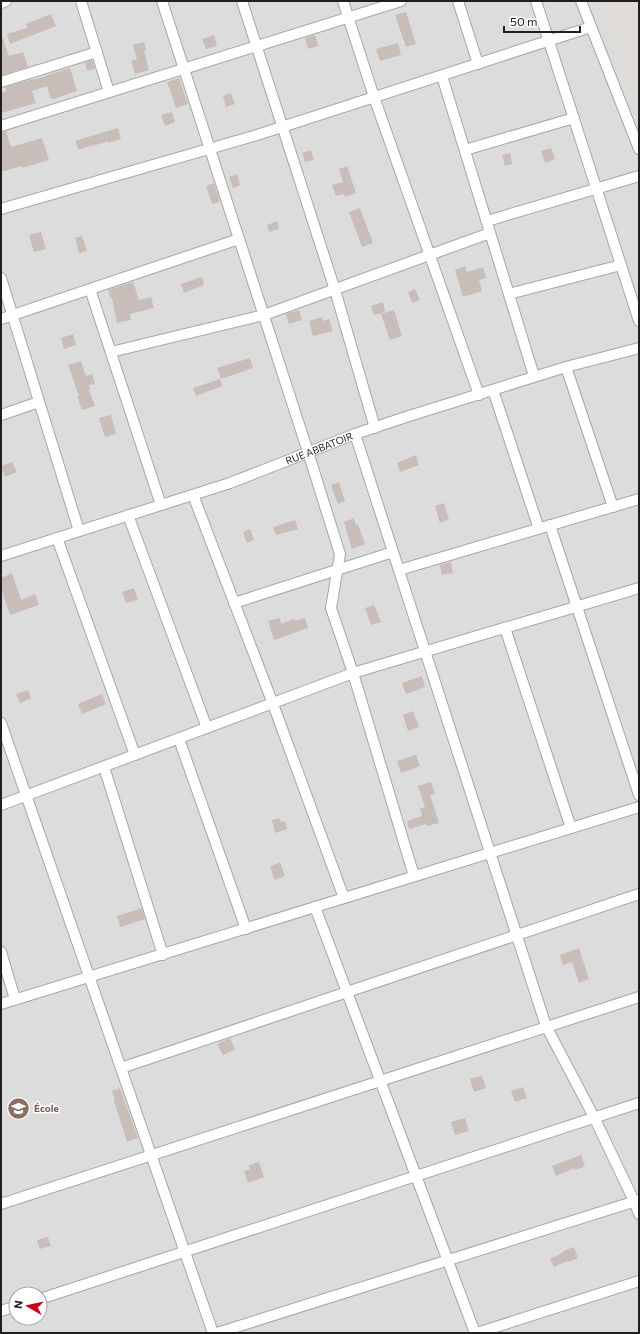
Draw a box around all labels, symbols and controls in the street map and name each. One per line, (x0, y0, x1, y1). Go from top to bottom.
scale bar (504, 8, 580, 34)
text: 50 m (510, 14, 538, 28)
street label: RUE ABBATOIR (284, 429, 355, 467)
school or university icon: École (5, 1095, 31, 1121)
place label: École (34, 1102, 59, 1114)
north arrow (8, 1286, 48, 1326)
text: N (11, 1299, 25, 1309)

